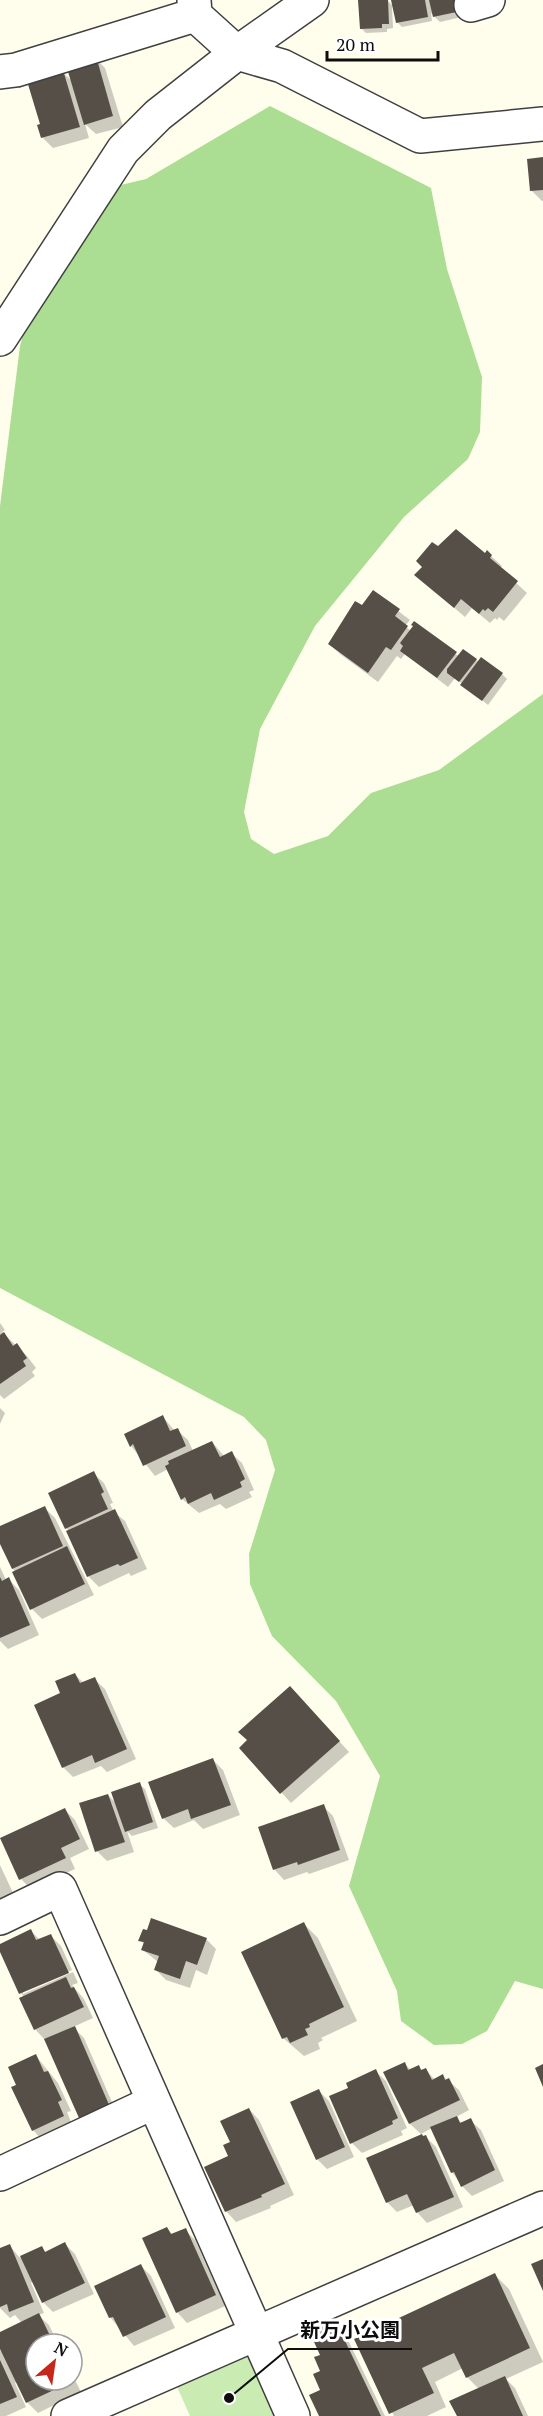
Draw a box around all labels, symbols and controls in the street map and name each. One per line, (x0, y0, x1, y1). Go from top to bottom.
scale bar (327, 24, 438, 62)
text: 20 m (336, 32, 376, 56)
callout: 新万小公園 (288, 2311, 412, 2349)
text: 新万小公園 (300, 2316, 400, 2343)
north arrow (24, 2332, 84, 2392)
text: N (51, 2336, 72, 2361)

